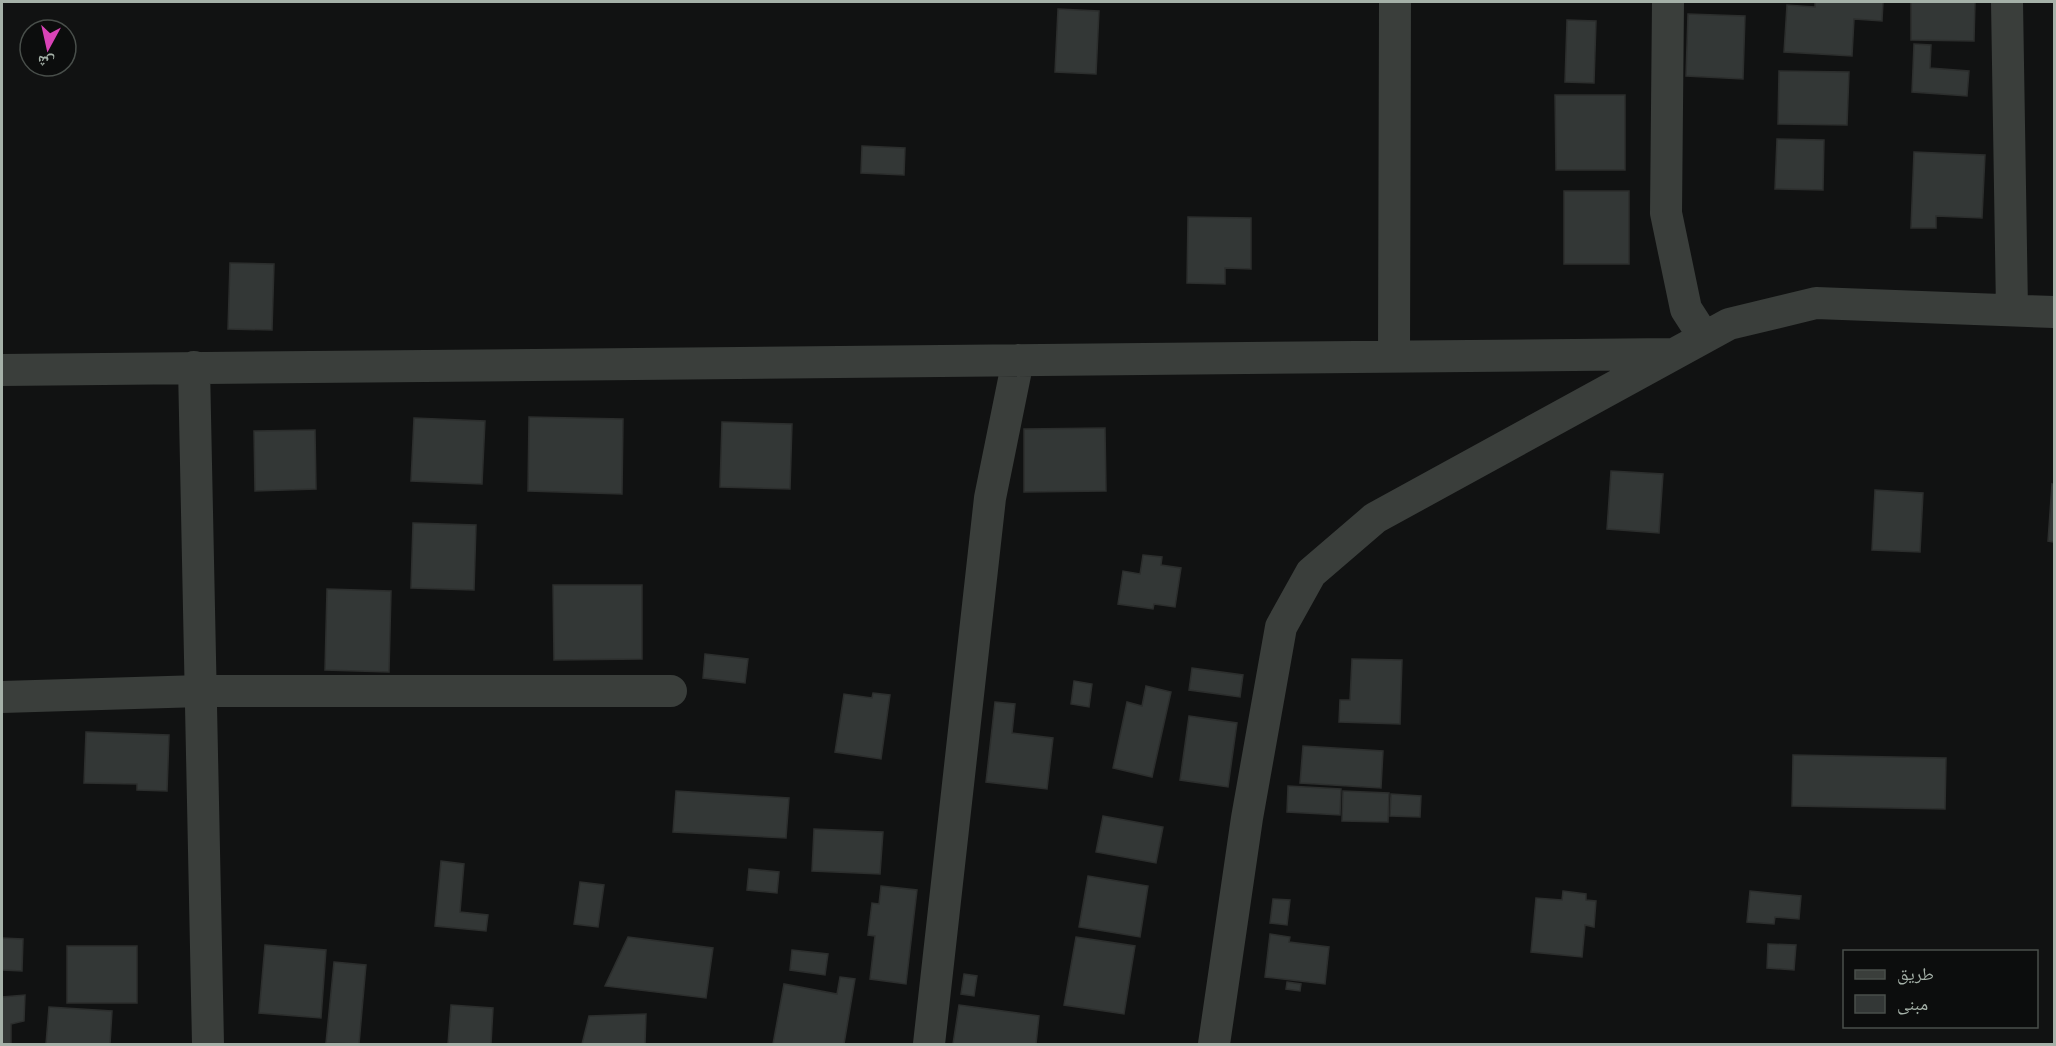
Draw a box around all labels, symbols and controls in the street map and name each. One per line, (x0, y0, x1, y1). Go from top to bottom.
north arrow (18, 18, 78, 78)
text: ش (36, 52, 56, 73)
legend (1843, 950, 2038, 1028)
text: طريق (1897, 963, 1934, 985)
text: مبنى (1897, 993, 1928, 1015)

